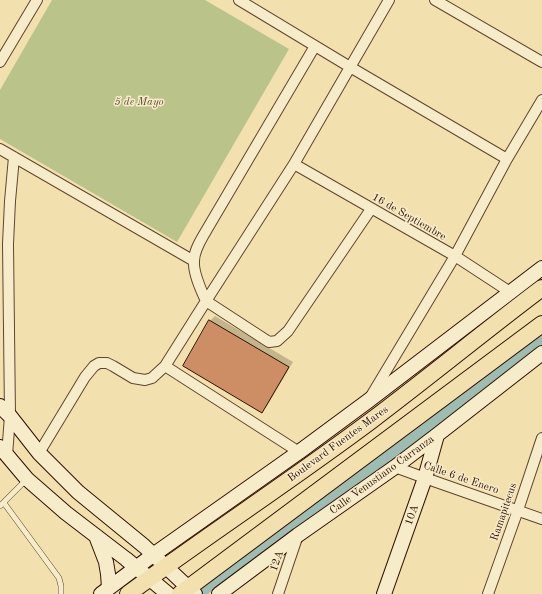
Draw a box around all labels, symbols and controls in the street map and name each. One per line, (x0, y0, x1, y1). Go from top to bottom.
park label: 5 de Mayo (114, 95, 164, 109)
street label: 16 de Septiembre (370, 191, 448, 243)
street label: Boulevard Fuentes Mares (285, 403, 391, 485)
street label: Calle Venustiano Carranza (327, 433, 437, 517)
street label: Calle 6 de Enero (422, 459, 500, 497)
street label: Ramapitecus (488, 481, 520, 543)
street label: 10A (402, 503, 422, 527)
street label: 12A (267, 549, 287, 573)

